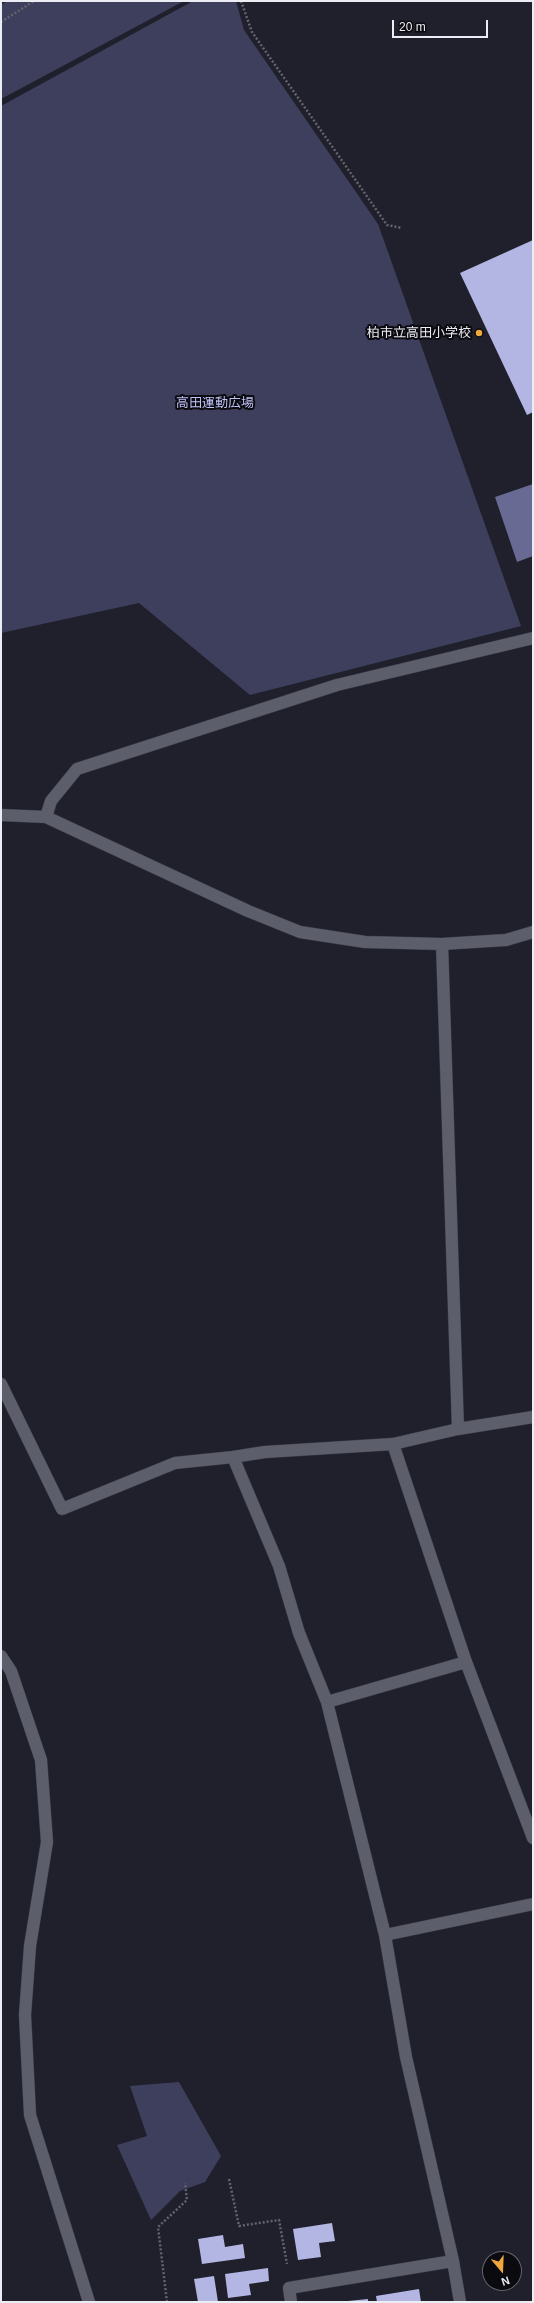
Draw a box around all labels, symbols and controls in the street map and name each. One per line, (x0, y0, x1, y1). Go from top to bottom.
scale bar (394, 12, 490, 38)
text: 20 m (399, 20, 426, 34)
place label: 柏市立高田小学校 (367, 325, 471, 341)
marker: 柏市立高田小学校 (474, 328, 484, 338)
park label: 高田運動広場 (176, 395, 254, 411)
north arrow (482, 2251, 522, 2291)
text: N (500, 2274, 511, 2288)

